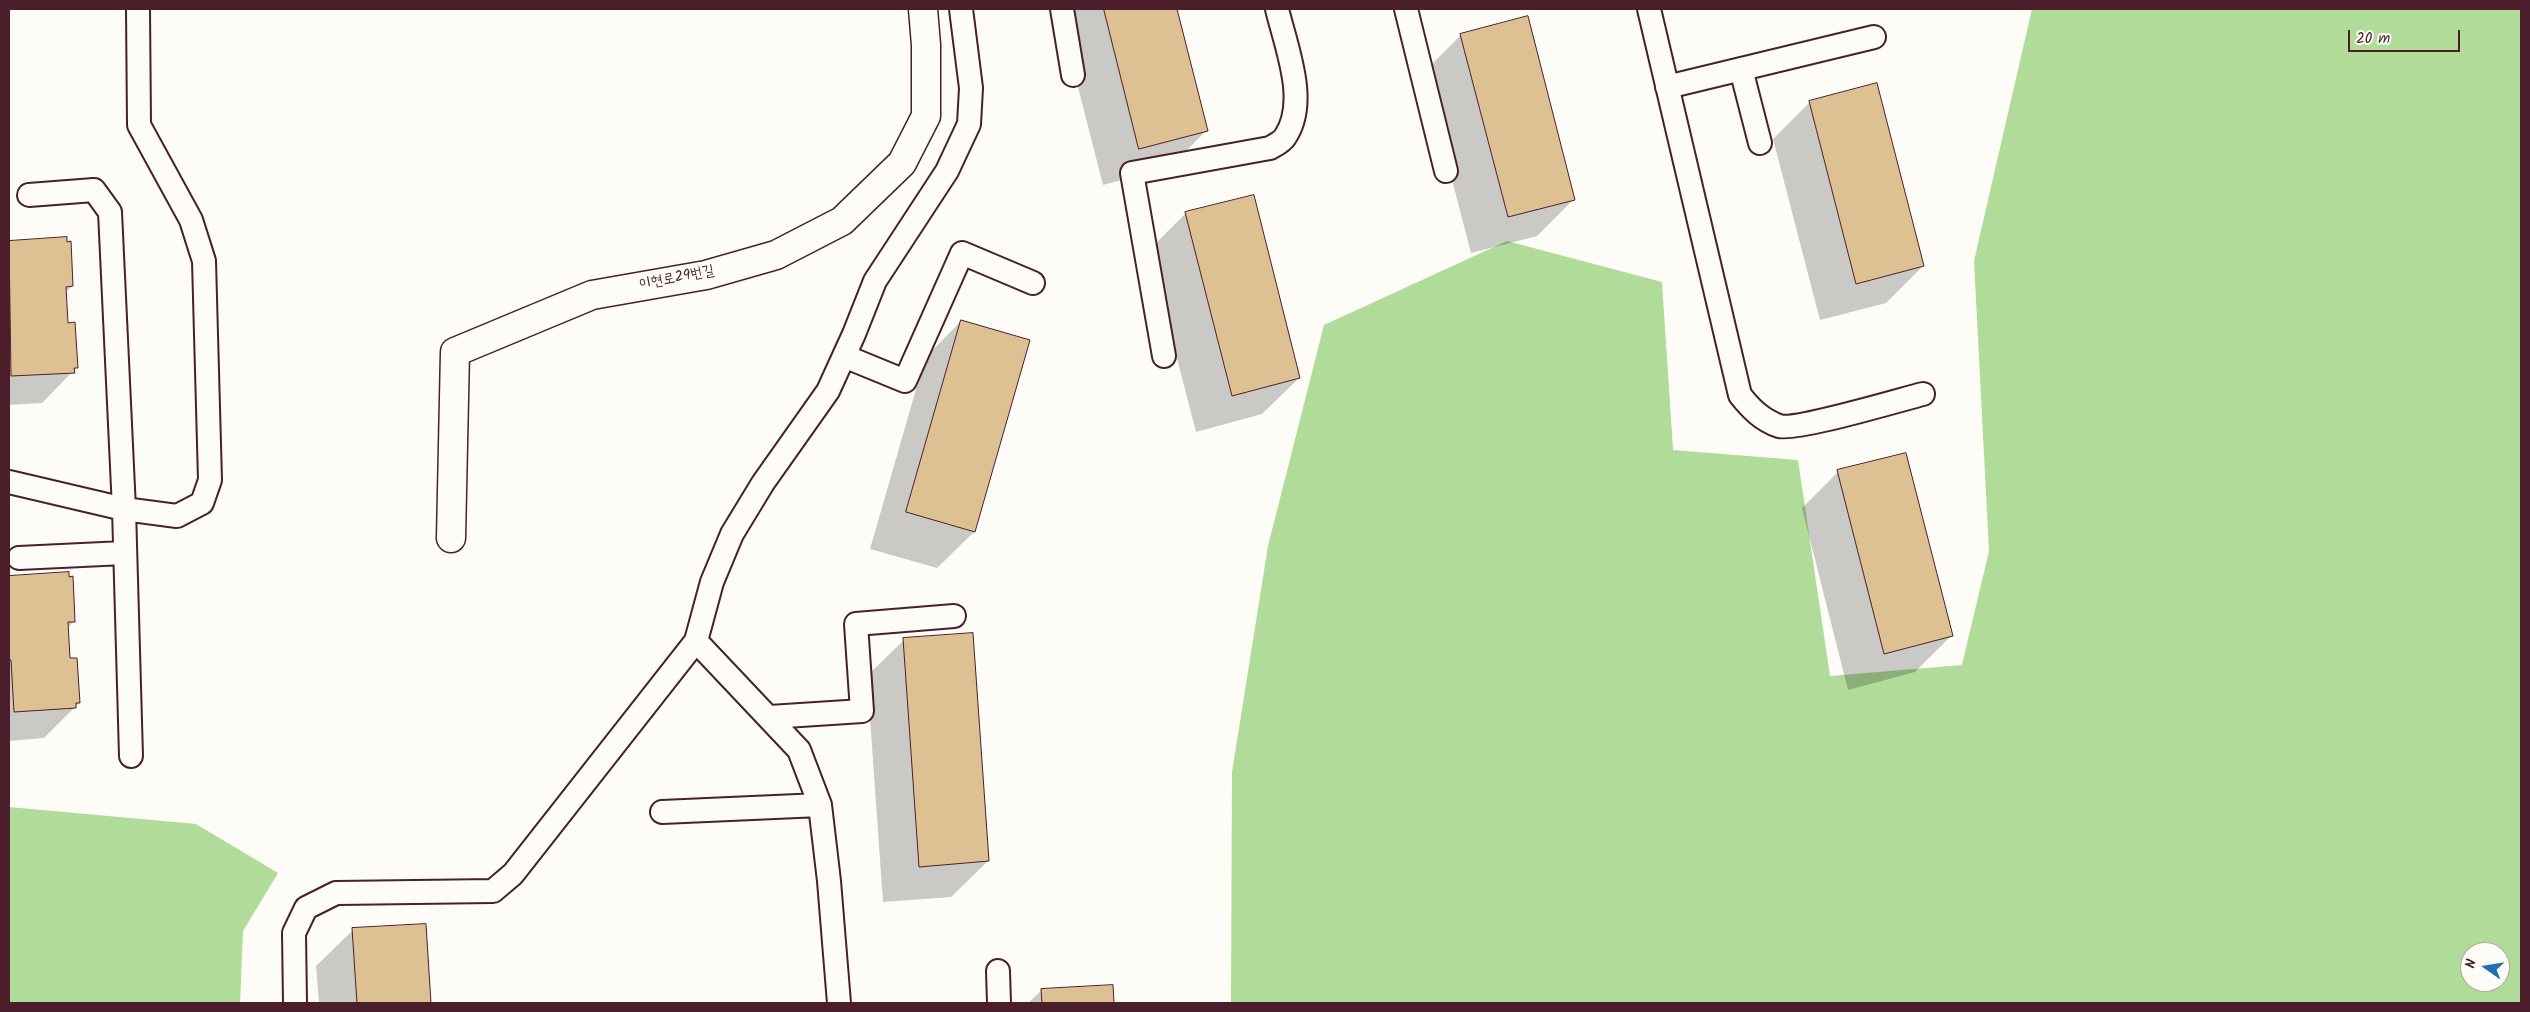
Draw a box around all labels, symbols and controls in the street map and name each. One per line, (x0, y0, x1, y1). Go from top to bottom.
scale bar (2350, 20, 2462, 52)
text: 20 m (2356, 27, 2390, 51)
street label: 이현로29번길 (638, 263, 716, 295)
north arrow (2460, 942, 2510, 992)
text: N (2460, 957, 2483, 971)

